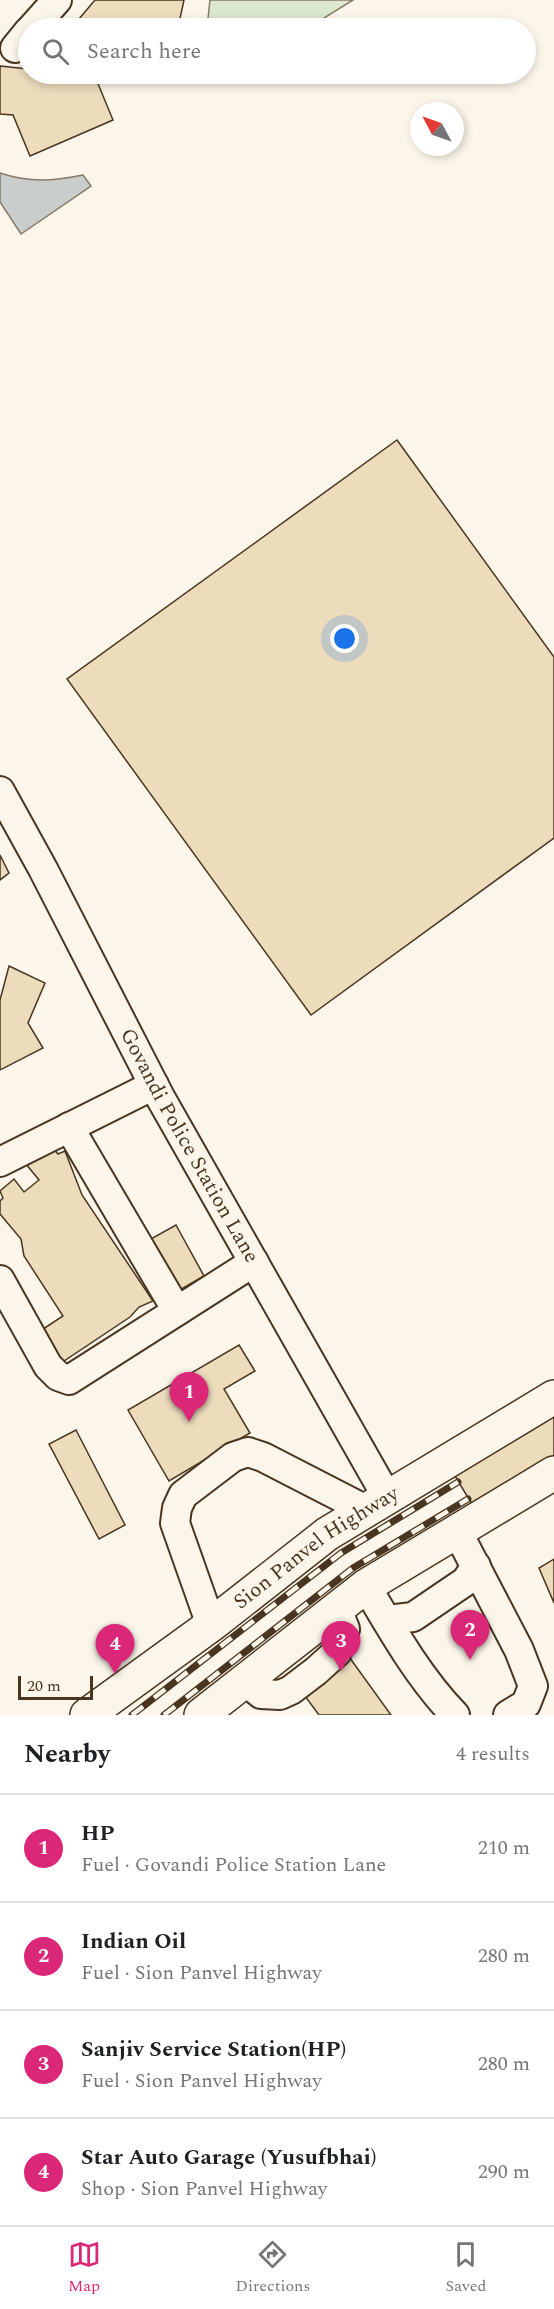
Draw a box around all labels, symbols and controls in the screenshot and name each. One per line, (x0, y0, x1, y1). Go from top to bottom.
search box (18, 18, 536, 84)
icon: search (39, 35, 72, 68)
text: Search here (87, 35, 201, 68)
north arrow (410, 102, 464, 156)
your location (330, 624, 359, 653)
street label: Govandi Police Station Lane (111, 1023, 267, 1269)
pin: 1 (170, 1372, 208, 1422)
street label: Sion Panvel Highway (227, 1478, 406, 1618)
pin: 2 (450, 1610, 490, 1660)
pin: 3 (322, 1622, 360, 1671)
pin: 4 (96, 1624, 134, 1674)
scale bar (18, 1673, 93, 1700)
text: 20 m (27, 1674, 61, 1698)
text: Nearby (24, 1734, 110, 1774)
text: 4 results (456, 1739, 530, 1769)
text: HP (81, 1817, 114, 1850)
text: 1 (38, 1833, 49, 1863)
text: 210 m (478, 1833, 530, 1863)
text: Fuel · Govandi Police Station Lane (81, 1850, 386, 1880)
text: Indian Oil (81, 1925, 186, 1958)
text: 2 (38, 1941, 49, 1971)
text: 280 m (478, 1941, 530, 1971)
text: Fuel · Sion Panvel Highway (81, 1958, 322, 1988)
text: Sanjiv Service Station(HP) (81, 2033, 346, 2066)
text: 3 (38, 2049, 49, 2079)
text: 280 m (478, 2049, 530, 2079)
text: Fuel · Sion Panvel Highway (81, 2066, 322, 2096)
text: Star Auto Garage (Yusufbhai) (81, 2141, 376, 2174)
text: 4 (38, 2157, 49, 2187)
text: 290 m (478, 2157, 530, 2187)
text: Shop · Sion Panvel Highway (81, 2174, 327, 2204)
tab: Map (68, 2238, 101, 2298)
tab: Directions (236, 2238, 310, 2298)
tab: Saved (445, 2238, 486, 2298)

